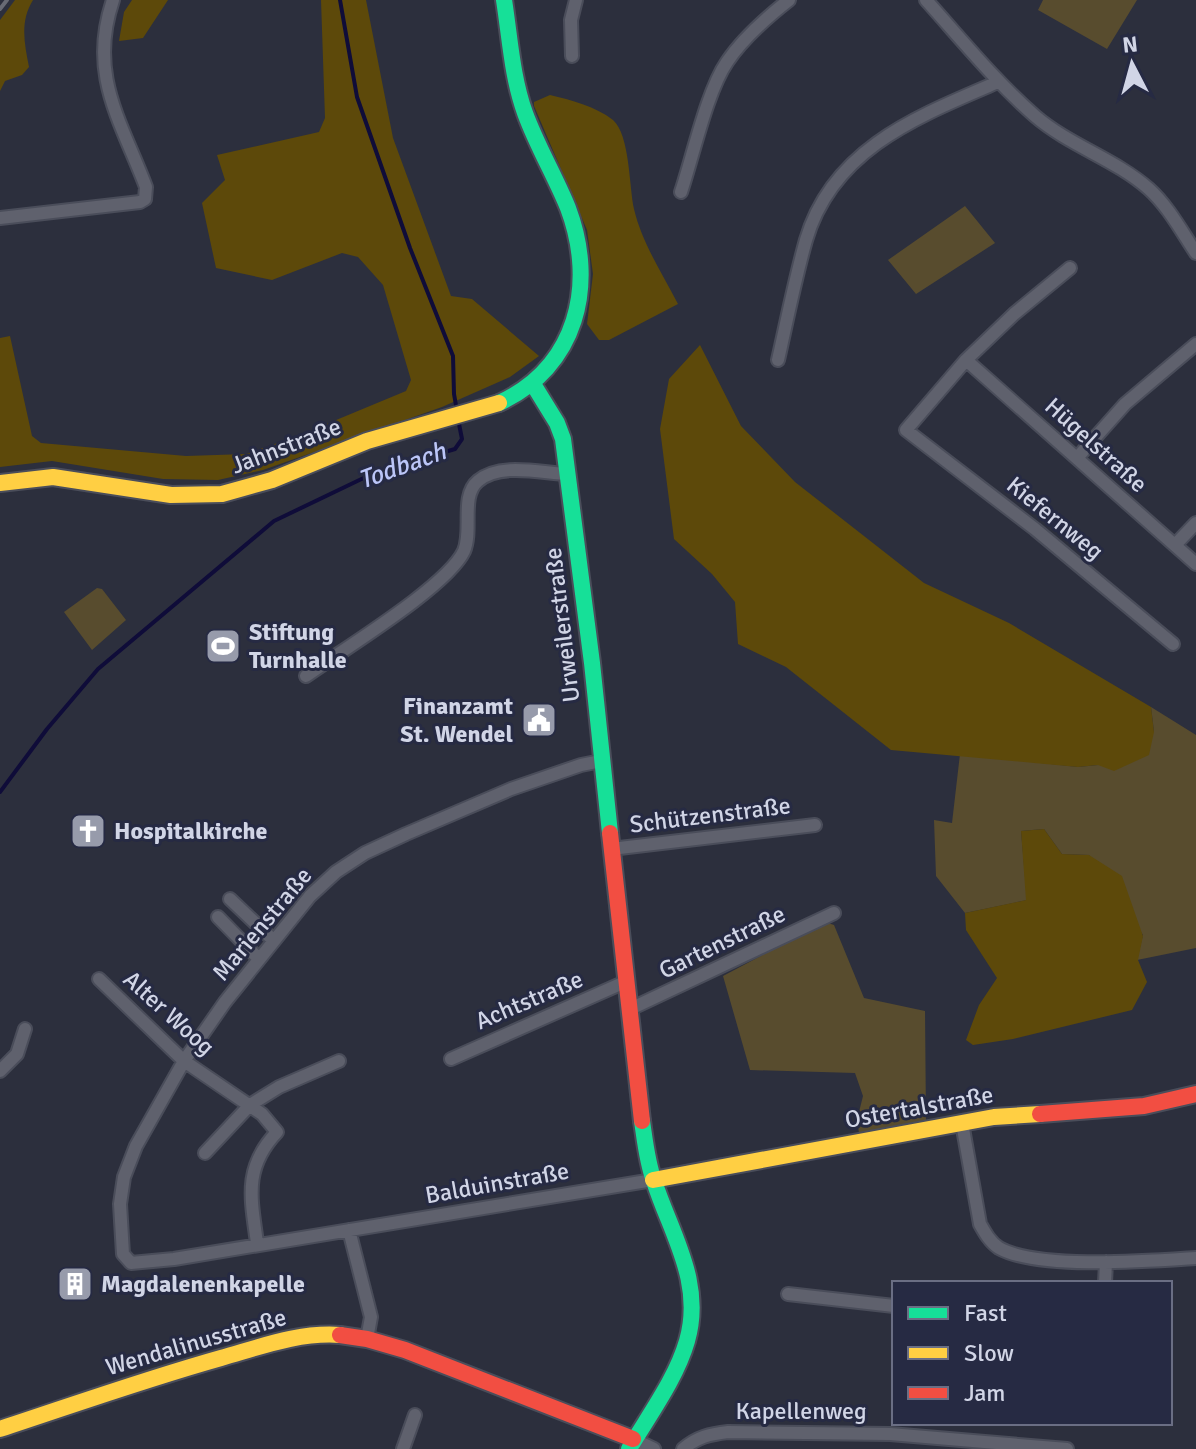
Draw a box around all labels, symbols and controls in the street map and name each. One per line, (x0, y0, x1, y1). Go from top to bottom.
north arrow (1092, 24, 1172, 104)
text: N (1121, 30, 1139, 59)
street label: Hügelstraße (1038, 391, 1154, 499)
street label: Jahnstraße (227, 411, 345, 481)
water label: Todbach (354, 435, 451, 497)
street label: Kiefernweg (1001, 470, 1109, 566)
street label: Urweilerstraße (538, 546, 586, 704)
place label: Stiftung Turnhalle (249, 617, 347, 675)
sports icon: Stiftung Turnhalle (204, 627, 242, 665)
place label: Finanzamt St. Wendel (400, 691, 513, 749)
public building icon: Finanzamt St. Wendel (520, 701, 558, 739)
street label: Schützenstraße (628, 790, 792, 840)
church icon: Hospitalkirche (69, 812, 107, 850)
place label: Hospitalkirche (114, 816, 268, 846)
street label: Marienstraße (206, 861, 318, 987)
street label: Gartenstraße (654, 898, 790, 986)
street label: Alter Woog (117, 964, 221, 1062)
street label: Achtstraße (471, 964, 587, 1036)
street label: Ostertalstraße (842, 1079, 996, 1135)
street label: Balduinstraße (423, 1156, 571, 1210)
building icon: Magdalenenkapelle (56, 1265, 94, 1303)
place label: Magdalenenkapelle (101, 1269, 305, 1299)
legend (892, 1281, 1172, 1425)
text: Fast (964, 1298, 1007, 1328)
street label: Wendalinusstraße (102, 1302, 290, 1382)
text: Slow (964, 1338, 1014, 1368)
text: Jam (964, 1378, 1005, 1408)
street label: Kapellenweg (735, 1396, 867, 1426)

